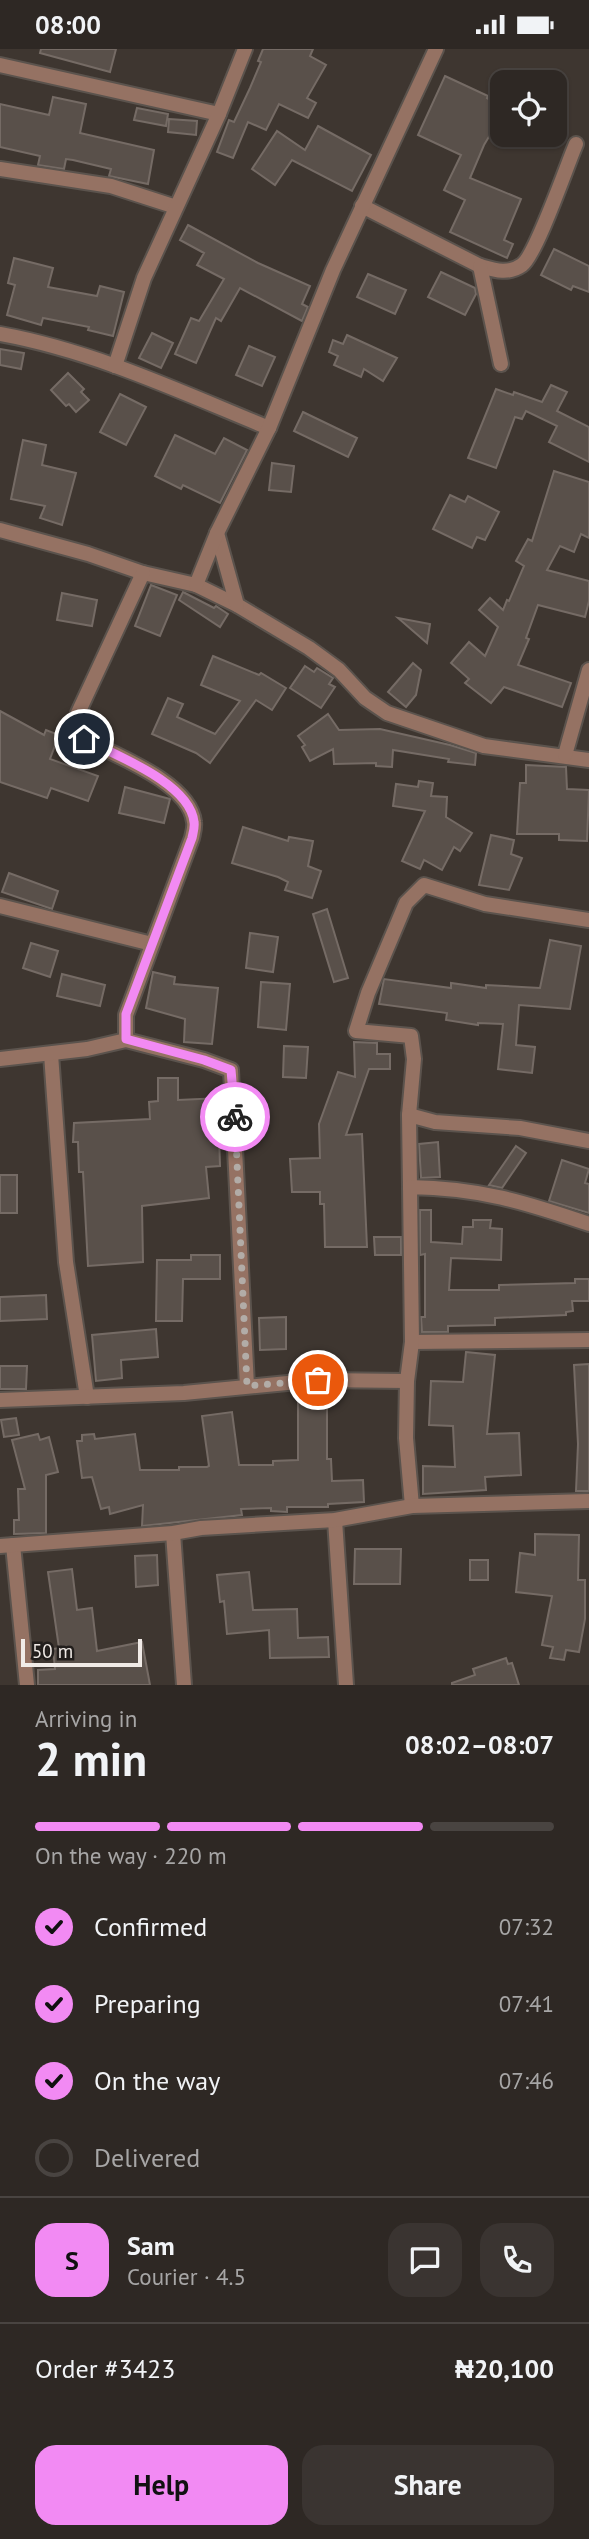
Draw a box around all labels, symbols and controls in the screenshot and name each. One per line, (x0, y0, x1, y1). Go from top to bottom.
text: 08:00 (35, 8, 101, 41)
map controls (490, 70, 567, 147)
button: locate (490, 70, 567, 147)
pin (54, 709, 114, 769)
icon: home (65, 720, 103, 758)
courier (200, 1082, 270, 1152)
icon: bike (216, 1098, 254, 1136)
pin (288, 1350, 348, 1410)
icon: bag (299, 1361, 337, 1399)
scale bar (21, 1636, 142, 1668)
text: 50 m (32, 1639, 73, 1663)
text: Arriving in (35, 1704, 137, 1733)
text: 08:02–08:07 (405, 1728, 554, 1761)
text: 2 min (35, 1729, 147, 1789)
text: On the way · 220 m (35, 1841, 227, 1870)
icon: check (35, 1908, 73, 1946)
text: Confirmed (94, 1910, 207, 1943)
text: 07:32 (499, 1912, 554, 1941)
icon: check (35, 1985, 73, 2023)
text: Preparing (94, 1987, 201, 2020)
text: 07:41 (499, 1989, 554, 2018)
icon: check (35, 2062, 73, 2100)
text: On the way (94, 2064, 220, 2097)
text: 07:46 (499, 2066, 554, 2095)
text: Delivered (94, 2141, 200, 2174)
button: chat (388, 2223, 462, 2297)
button: phone (480, 2223, 554, 2297)
text: Sam (127, 2229, 175, 2262)
text: S (65, 2244, 79, 2277)
text: Courier · 4.5 (127, 2262, 246, 2291)
text: Order #3423 (35, 2352, 175, 2385)
text: ₦20,100 (455, 2352, 554, 2385)
button: Help (35, 2445, 288, 2525)
button: Share (302, 2445, 554, 2525)

